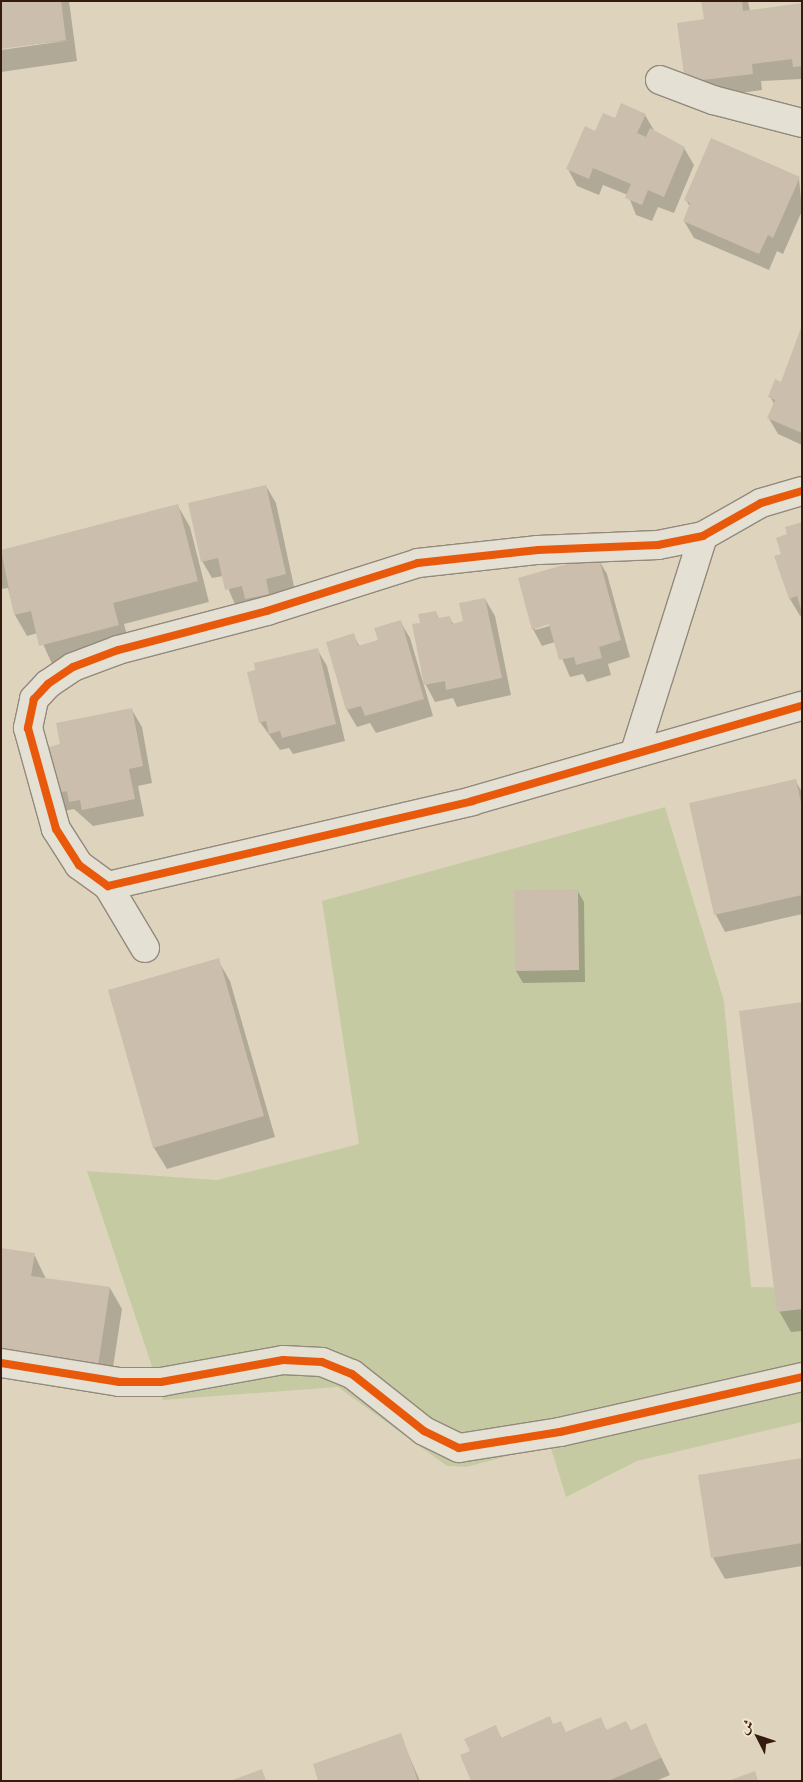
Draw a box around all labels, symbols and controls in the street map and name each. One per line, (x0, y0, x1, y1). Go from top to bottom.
north arrow (733, 1712, 783, 1762)
text: ش (735, 1716, 757, 1738)

